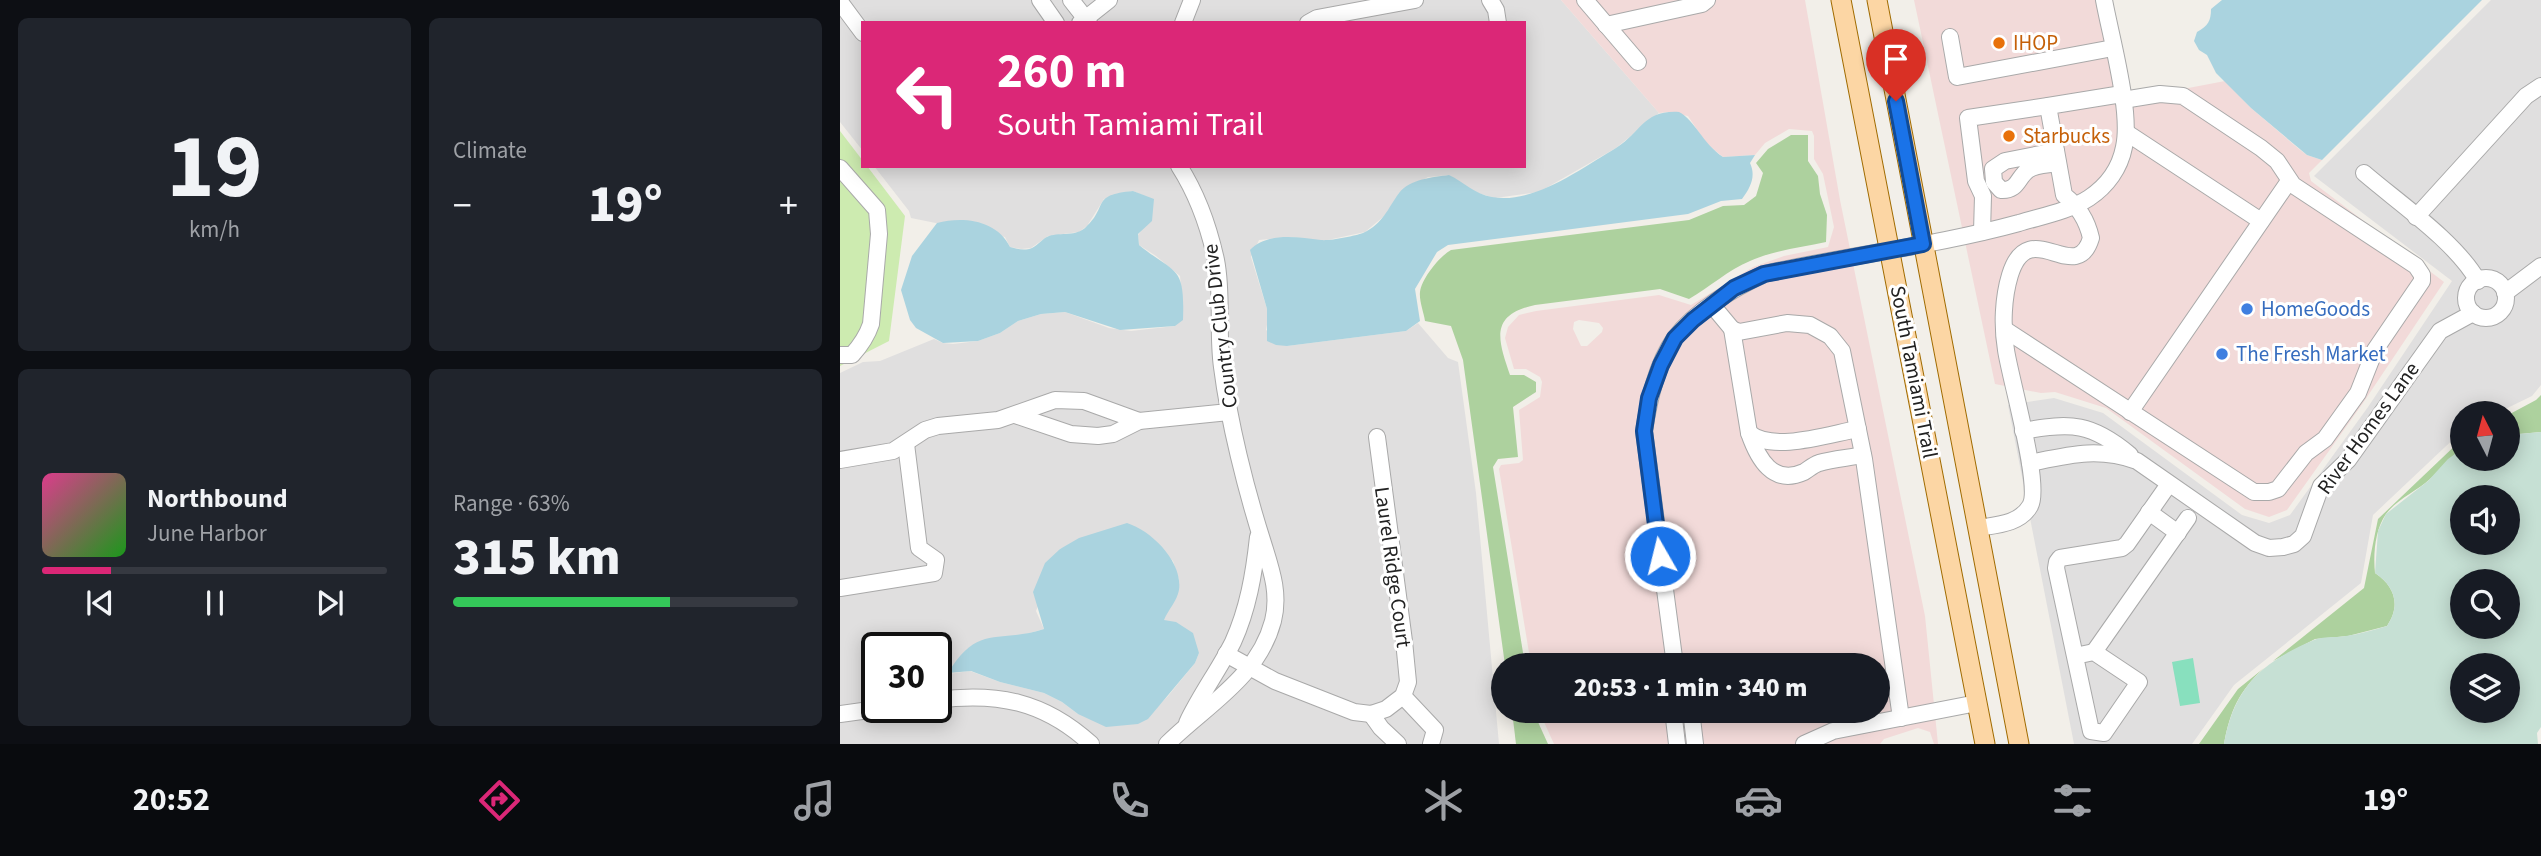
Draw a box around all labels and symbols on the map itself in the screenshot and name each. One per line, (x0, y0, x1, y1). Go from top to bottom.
place label: IHOP (2013, 28, 2058, 58)
pin (1866, 29, 1926, 101)
marker: IHOP (1991, 35, 2007, 51)
place label: Starbucks (2023, 121, 2110, 151)
marker: Starbucks (2001, 128, 2017, 144)
street label: Country Club Drive (1195, 242, 1245, 410)
street label: South Tamiami Trail (1883, 283, 1945, 461)
place label: HomeGoods (2261, 294, 2370, 324)
marker: HomeGoods (2239, 301, 2255, 317)
place label: The Fresh Market (2236, 339, 2386, 369)
marker: The Fresh Market (2214, 346, 2230, 362)
street label: River Homes Lane (2310, 356, 2426, 500)
north arrow (2450, 401, 2520, 471)
street label: Laurel Ridge Court (1367, 485, 1419, 649)
position arrow (1623, 519, 1697, 593)
speed limit sign: 30 (861, 632, 952, 723)

